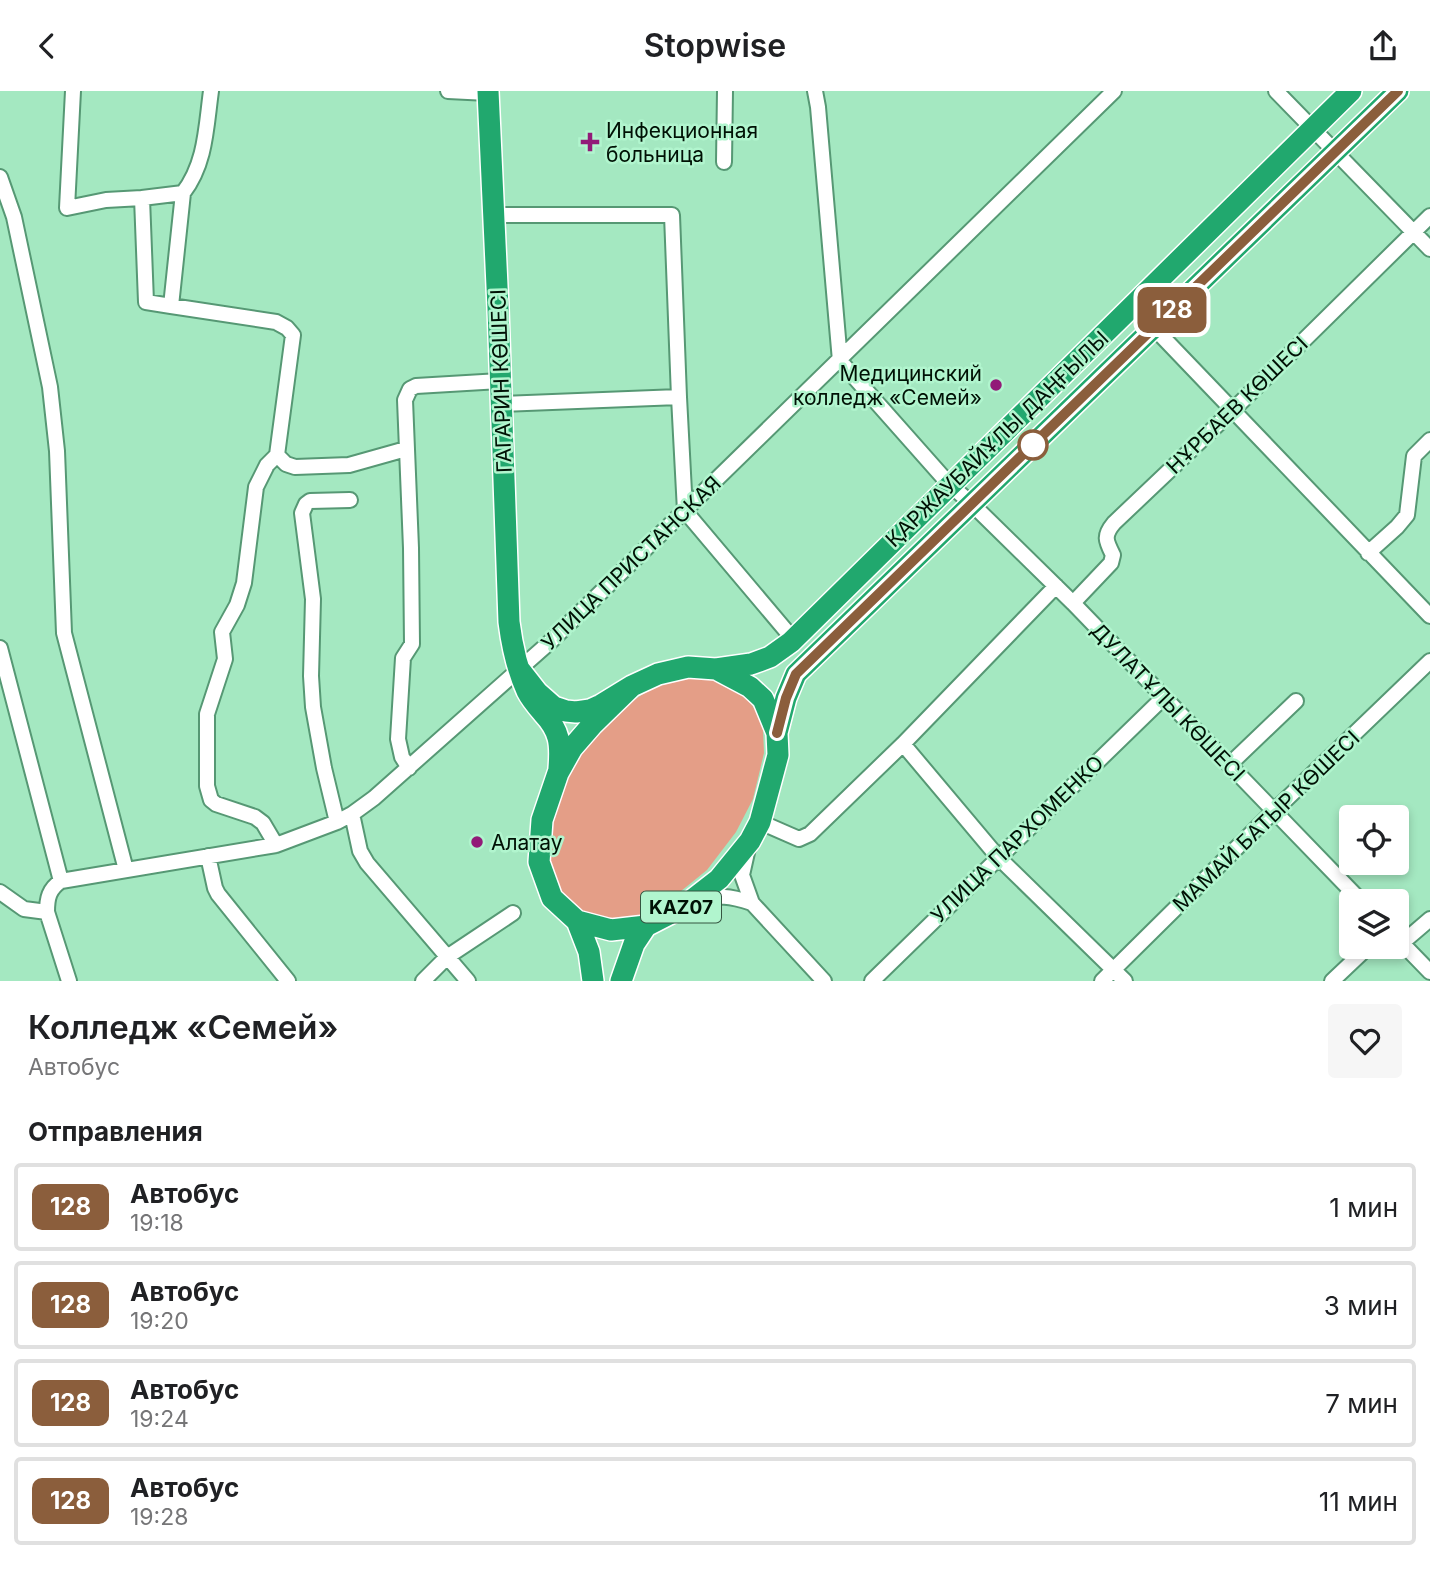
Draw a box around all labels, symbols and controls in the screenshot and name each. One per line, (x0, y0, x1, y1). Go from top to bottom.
text: Stopwise (644, 26, 786, 65)
icon: back (28, 27, 66, 65)
icon: share (1364, 27, 1402, 65)
place label: Инфекционная больница (606, 118, 758, 167)
marker: Инфекционная больница (580, 132, 600, 152)
line badge: 128 (1132, 287, 1212, 333)
street label: ГАГАРИН КӨШЕСІ (485, 289, 517, 473)
text: 128 (1151, 295, 1193, 324)
street label: ҚАРЖАУБАЙҰЛЫ ДАҢҒЫЛЫ (880, 325, 1114, 552)
street label: НҰРБАЕВ КӨШЕСІ (1161, 331, 1313, 479)
place label: Медицинский колледж «Семей» (793, 361, 982, 410)
marker: Медицинский колледж «Семей» (988, 377, 1004, 393)
unlabelled marker (1018, 430, 1048, 460)
street label: УЛИЦА ПРИСТАНСКАЯ (536, 471, 726, 655)
street label: ДУЛАТҰЛЫ КӨШЕСІ (1086, 618, 1250, 786)
street label: МАМАЙ БАТЫР КӨШЕСІ (1167, 725, 1364, 917)
street label: УЛИЦА ПАРХОМЕНКО (926, 750, 1108, 928)
map controls (1339, 805, 1409, 959)
button: locate (1339, 805, 1409, 875)
place label: Алатау (491, 830, 563, 855)
marker: Алатау (469, 834, 485, 850)
button: layers (1339, 889, 1409, 959)
road number: KAZ07 (641, 891, 721, 923)
button: heart (1328, 1004, 1402, 1078)
text: Колледж «Семей» (28, 1007, 338, 1047)
text: Автобус (28, 1053, 120, 1081)
text: Отправления (28, 1116, 203, 1147)
text: Автобус (130, 1178, 239, 1209)
text: 128 (50, 1192, 91, 1221)
text: 1 мин (1329, 1192, 1398, 1223)
text: 19:18 (130, 1209, 184, 1237)
text: Автобус (130, 1276, 239, 1307)
text: 128 (50, 1290, 91, 1319)
text: 3 мин (1324, 1290, 1398, 1321)
text: 19:20 (130, 1307, 189, 1335)
text: Автобус (130, 1374, 239, 1405)
text: 128 (50, 1388, 91, 1417)
text: 7 мин (1325, 1388, 1398, 1419)
text: 19:24 (130, 1405, 189, 1433)
text: Автобус (130, 1472, 239, 1503)
text: 128 (50, 1486, 91, 1515)
text: 11 мин (1319, 1486, 1398, 1517)
text: 19:28 (130, 1503, 189, 1531)

